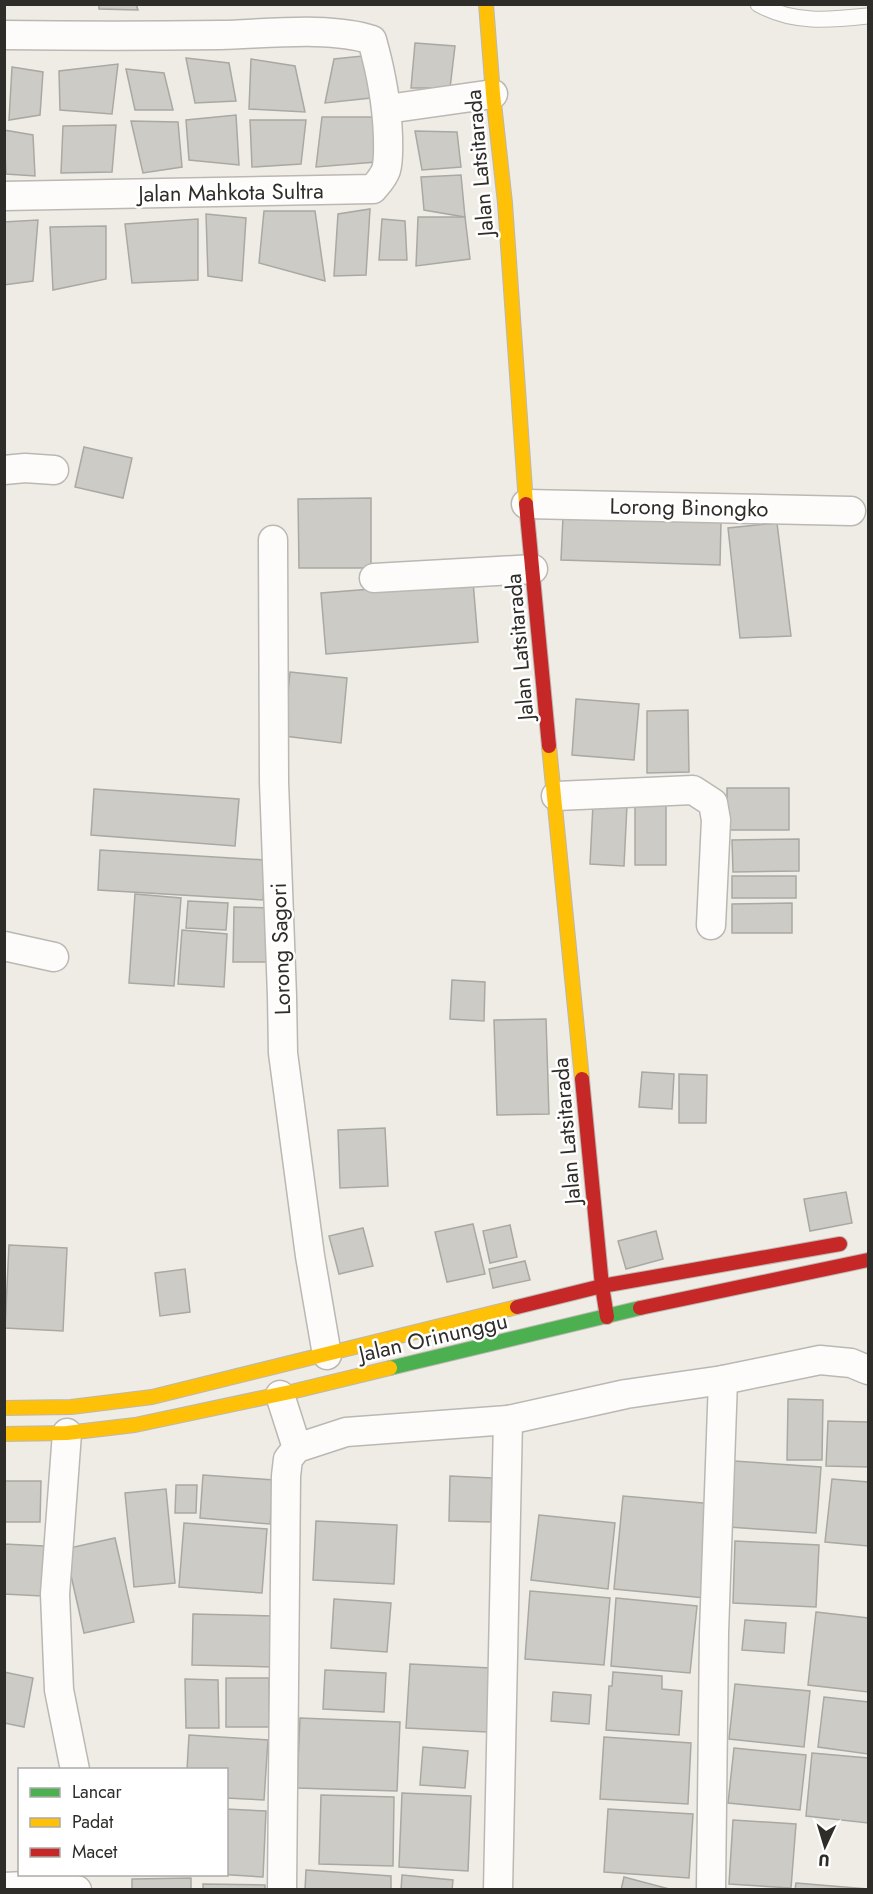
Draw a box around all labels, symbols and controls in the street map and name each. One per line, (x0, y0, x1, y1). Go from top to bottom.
street label: Jalan Latsitarada (457, 88, 502, 241)
street label: Jalan Mahkota Sultra (135, 174, 324, 210)
street label: Lorong Binongko (609, 490, 769, 524)
street label: Jalan Latsitarada (497, 572, 542, 725)
street label: Lorong Sagori (262, 882, 298, 1016)
street label: Jalan Latsitarada (544, 1056, 589, 1209)
street label: Jalan Orinunggu (353, 1304, 510, 1370)
legend (18, 1768, 228, 1876)
text: Lancar (72, 1779, 122, 1805)
text: Padat (72, 1809, 114, 1835)
north arrow (795, 1816, 855, 1876)
text: Macet (72, 1839, 118, 1865)
text: U (818, 1849, 830, 1872)

